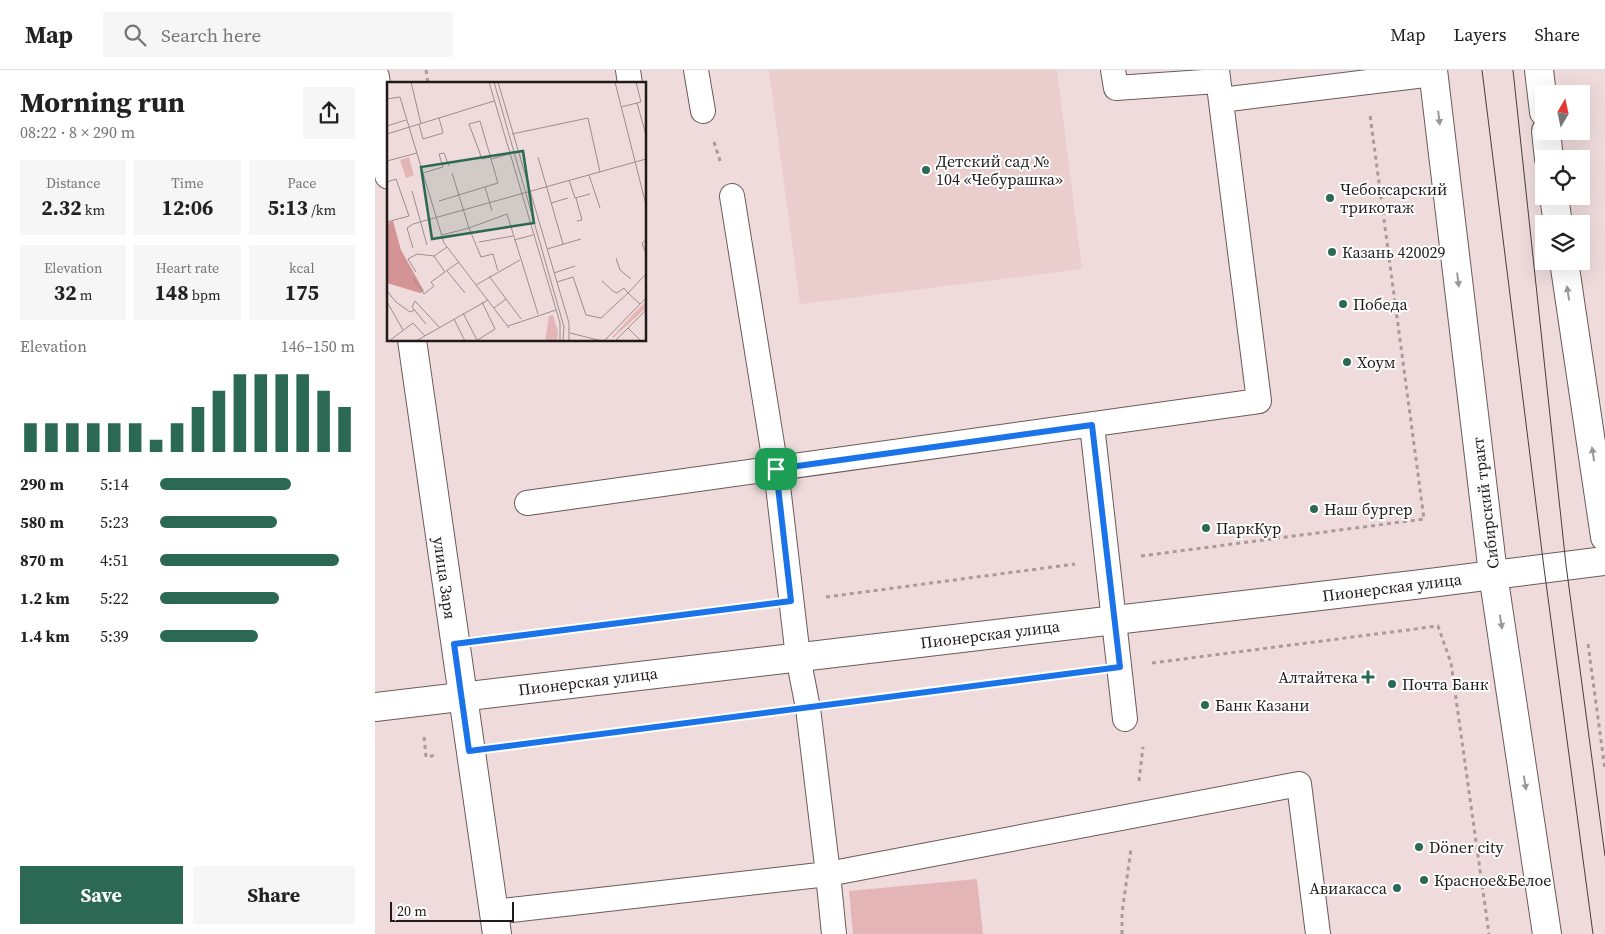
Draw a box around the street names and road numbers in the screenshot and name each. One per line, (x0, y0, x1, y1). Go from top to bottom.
street label: Сибирский тракт (1466, 435, 1504, 570)
street label: улица Заря (428, 535, 462, 621)
street label: Пионерская улица (1321, 567, 1464, 606)
street label: Пионерская улица (919, 614, 1062, 653)
street label: Пионерская улица (517, 661, 660, 700)

